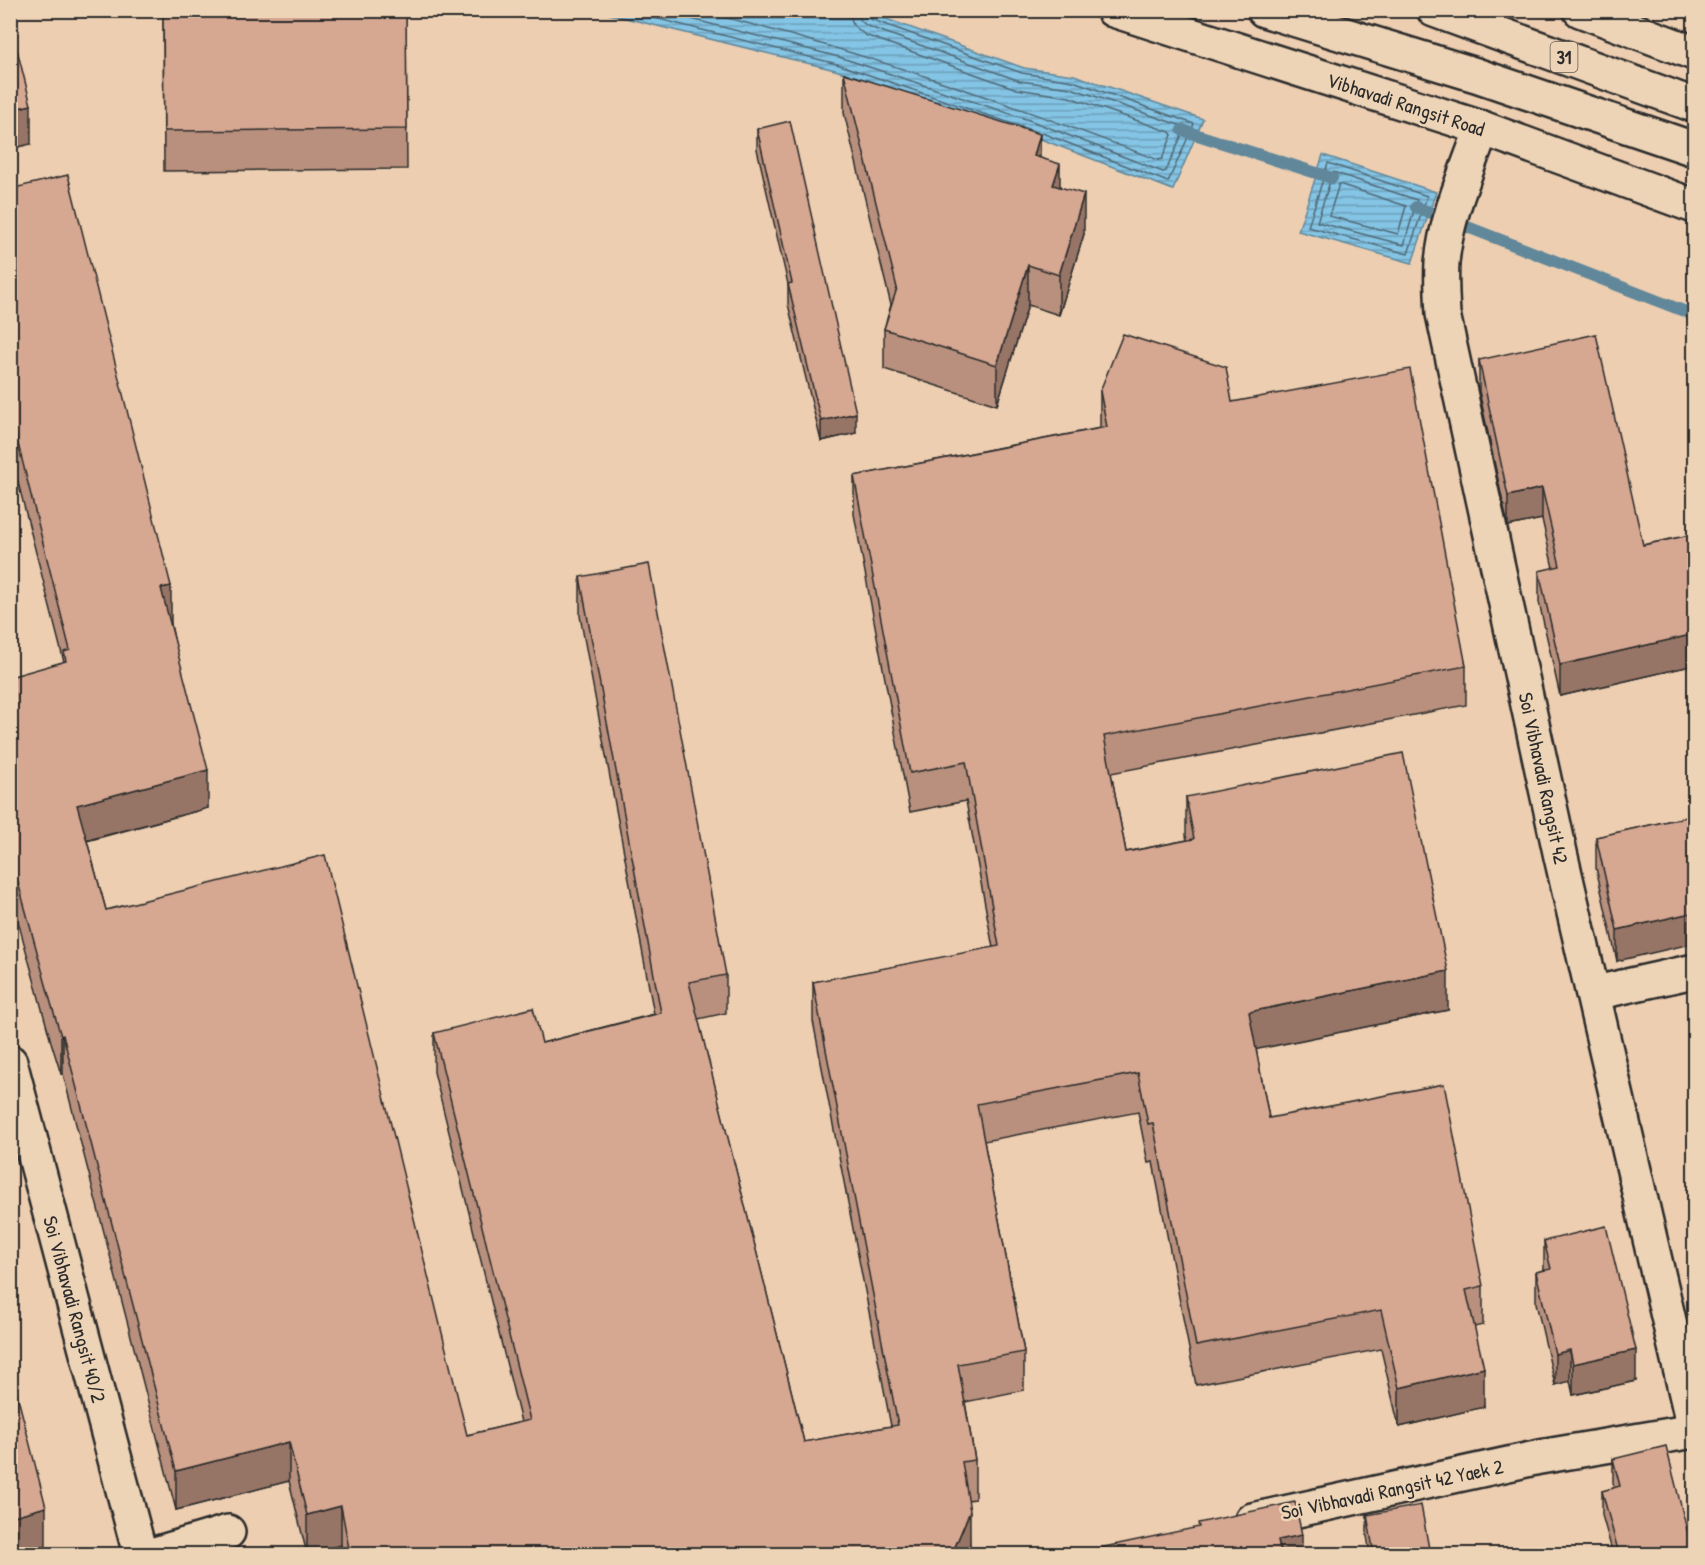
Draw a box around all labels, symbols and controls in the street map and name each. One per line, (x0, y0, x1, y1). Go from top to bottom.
road number: 31 (1550, 42, 1578, 72)
street label: Vibhavadi Rangsit Road (1324, 66, 1488, 142)
street label: Soi Vibhavadi Rangsit 42 (1513, 690, 1575, 867)
street label: Soi Vibhavadi Rangsit 40/2 (37, 1213, 113, 1406)
street label: Soi Vibhavadi Rangsit 42 Yaek 2 (1279, 1452, 1506, 1526)

